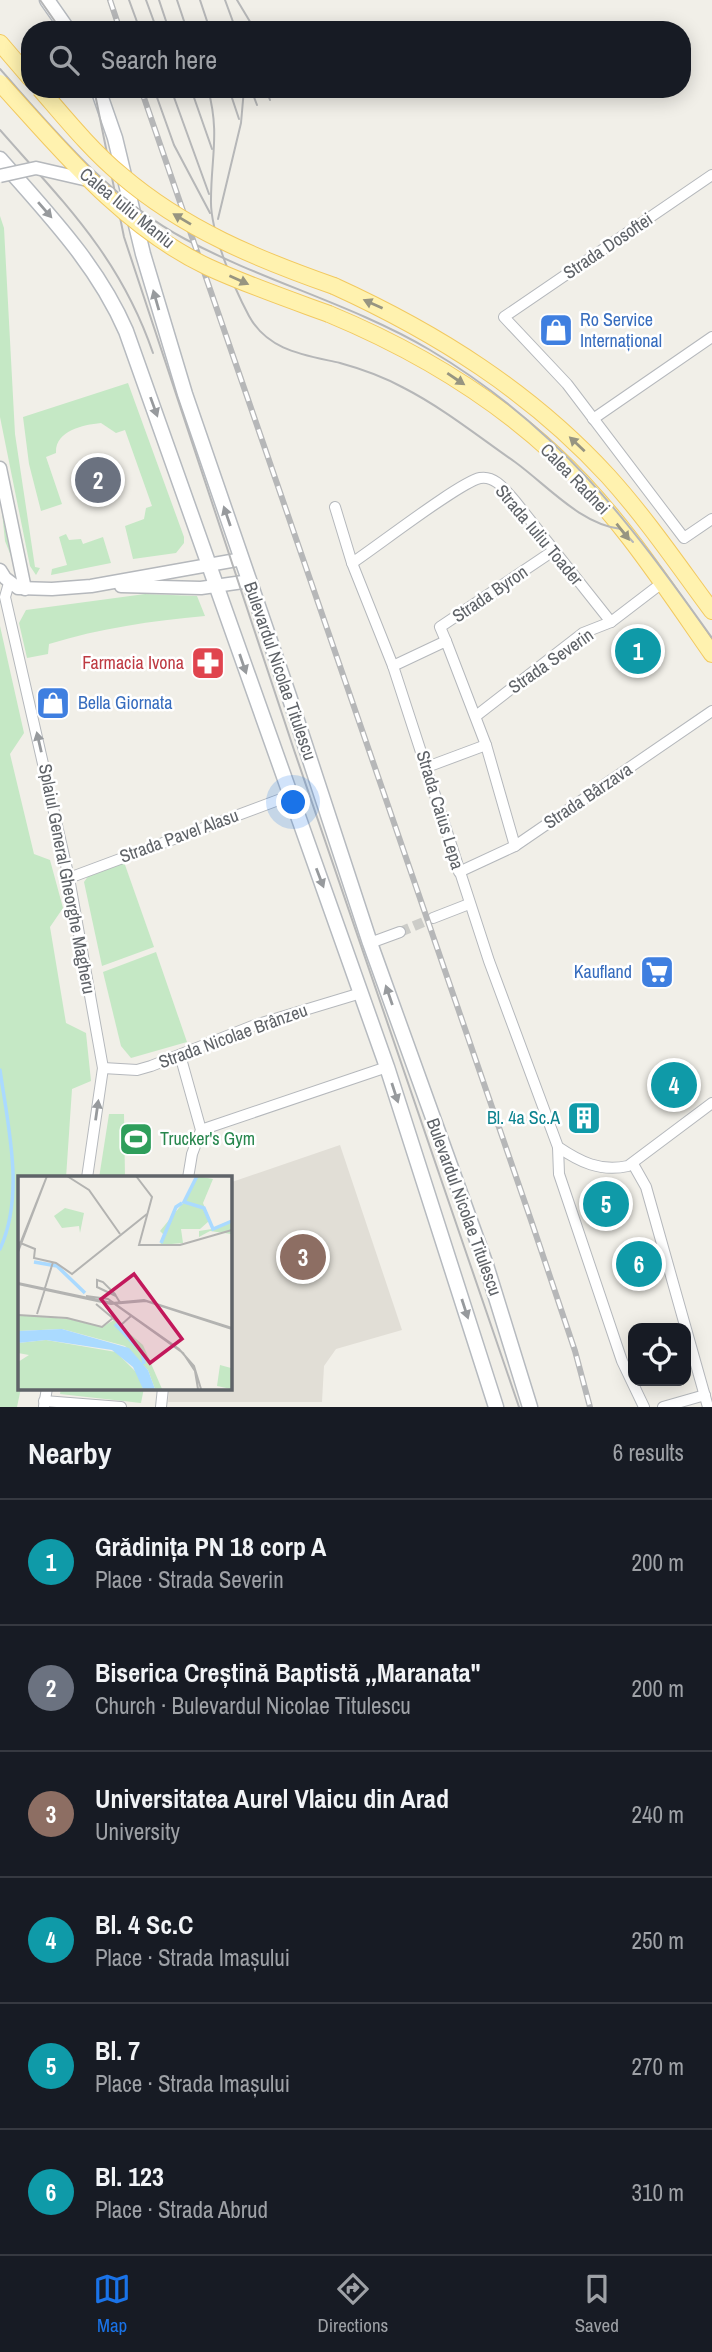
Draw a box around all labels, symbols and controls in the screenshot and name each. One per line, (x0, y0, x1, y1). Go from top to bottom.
search box (21, 21, 691, 98)
icon: search (45, 41, 83, 79)
text: Search here (101, 42, 217, 77)
street label: Calea Iuliu Maniu (74, 161, 180, 254)
one-way arrow (37, 201, 53, 219)
street label: Strada Dosoftei (558, 207, 657, 285)
one-way arrow (173, 213, 192, 226)
one-way arrow (229, 274, 249, 286)
one-way arrow (150, 290, 160, 311)
one-way arrow (363, 298, 383, 310)
place label: Ro Service Internațional (580, 307, 662, 353)
shop icon: Ro Service Internațional (537, 311, 575, 349)
one-way arrow (447, 372, 466, 385)
one-way arrow (149, 397, 160, 418)
one-way arrow (568, 436, 586, 452)
street label: Calea Radnei (535, 438, 616, 520)
pin: 2 (75, 454, 121, 506)
street label: Strada Iuliu Toader (490, 479, 589, 590)
one-way arrow (221, 506, 232, 527)
one-way arrow (616, 522, 631, 540)
street label: Strada Byron (447, 559, 532, 628)
street label: Bulevardul Nicolae Titulescu (238, 578, 323, 763)
street label: Strada Severin (503, 622, 598, 699)
pin: 1 (615, 625, 661, 677)
pharmacy icon: Farmacia Ivona (189, 644, 227, 682)
place label: Farmacia Ivona (82, 650, 184, 675)
one-way arrow (238, 653, 249, 674)
shop icon: Bella Giornata (34, 684, 72, 722)
place label: Bella Giornata (78, 690, 172, 715)
one-way arrow (34, 731, 45, 753)
street label: Strada Caius Lepa (411, 747, 470, 872)
street label: Strada Bârzava (539, 757, 637, 834)
street label: Splaiul General Gheorghe Magheru (33, 762, 102, 996)
your location (276, 785, 310, 819)
street label: Strada Pavel Alasu (116, 802, 242, 869)
one-way arrow (315, 868, 326, 889)
supermarket icon: Kaufland (638, 953, 676, 991)
place label: Kaufland (574, 959, 632, 984)
one-way arrow (383, 984, 394, 1005)
street label: Strada Nicolae Brânzeu (155, 997, 311, 1074)
pin: 4 (651, 1059, 697, 1111)
one-way arrow (391, 1082, 401, 1103)
one-way arrow (92, 1099, 103, 1121)
building icon: Bl. 4a Sc.A (565, 1099, 603, 1137)
place label: Bl. 4a Sc.A (487, 1105, 560, 1130)
street label: Bulevardul Nicolae Titulescu (421, 1115, 508, 1299)
sports icon: Trucker's Gym (117, 1120, 155, 1158)
place label: Trucker's Gym (160, 1126, 255, 1151)
inset map (18, 1176, 231, 1390)
pin: 5 (583, 1178, 629, 1230)
pin: 3 (280, 1231, 326, 1283)
pin: 6 (616, 1238, 662, 1290)
one-way arrow (461, 1299, 471, 1320)
map controls (628, 1323, 691, 1386)
button: locate (628, 1323, 691, 1386)
text: Nearby (28, 1433, 111, 1473)
text: 6 results (613, 1437, 684, 1468)
text: Grădinița PN 18 corp A (95, 1529, 326, 1564)
text: 1 (46, 1547, 56, 1578)
text: 200 m (632, 1547, 684, 1578)
text: Place · Strada Severin (95, 1564, 284, 1595)
text: Biserica Creștină Baptistă ,,Maranata" (95, 1655, 481, 1690)
text: 2 (46, 1673, 56, 1704)
text: 200 m (632, 1673, 684, 1704)
text: Church · Bulevardul Nicolae Titulescu (95, 1690, 411, 1721)
text: Universitatea Aurel Vlaicu din Arad (95, 1781, 449, 1816)
text: 3 (46, 1799, 56, 1830)
text: 240 m (632, 1799, 684, 1830)
text: University (95, 1816, 180, 1847)
text: Bl. 4 Sc.C (95, 1907, 193, 1942)
text: 4 (46, 1925, 56, 1956)
text: 250 m (632, 1925, 684, 1956)
text: Place · Strada Imașului (95, 1942, 290, 1973)
text: Bl. 7 (95, 2033, 140, 2068)
text: 5 (46, 2051, 56, 2082)
text: 270 m (632, 2051, 684, 2082)
text: Place · Strada Imașului (95, 2068, 290, 2099)
text: Bl. 123 (95, 2159, 164, 2194)
text: 6 (46, 2177, 56, 2208)
text: 310 m (632, 2177, 684, 2208)
text: Place · Strada Abrud (95, 2194, 268, 2225)
tab: Map (93, 2270, 131, 2338)
tab: Directions (317, 2270, 388, 2338)
tab: Saved (575, 2270, 619, 2338)

